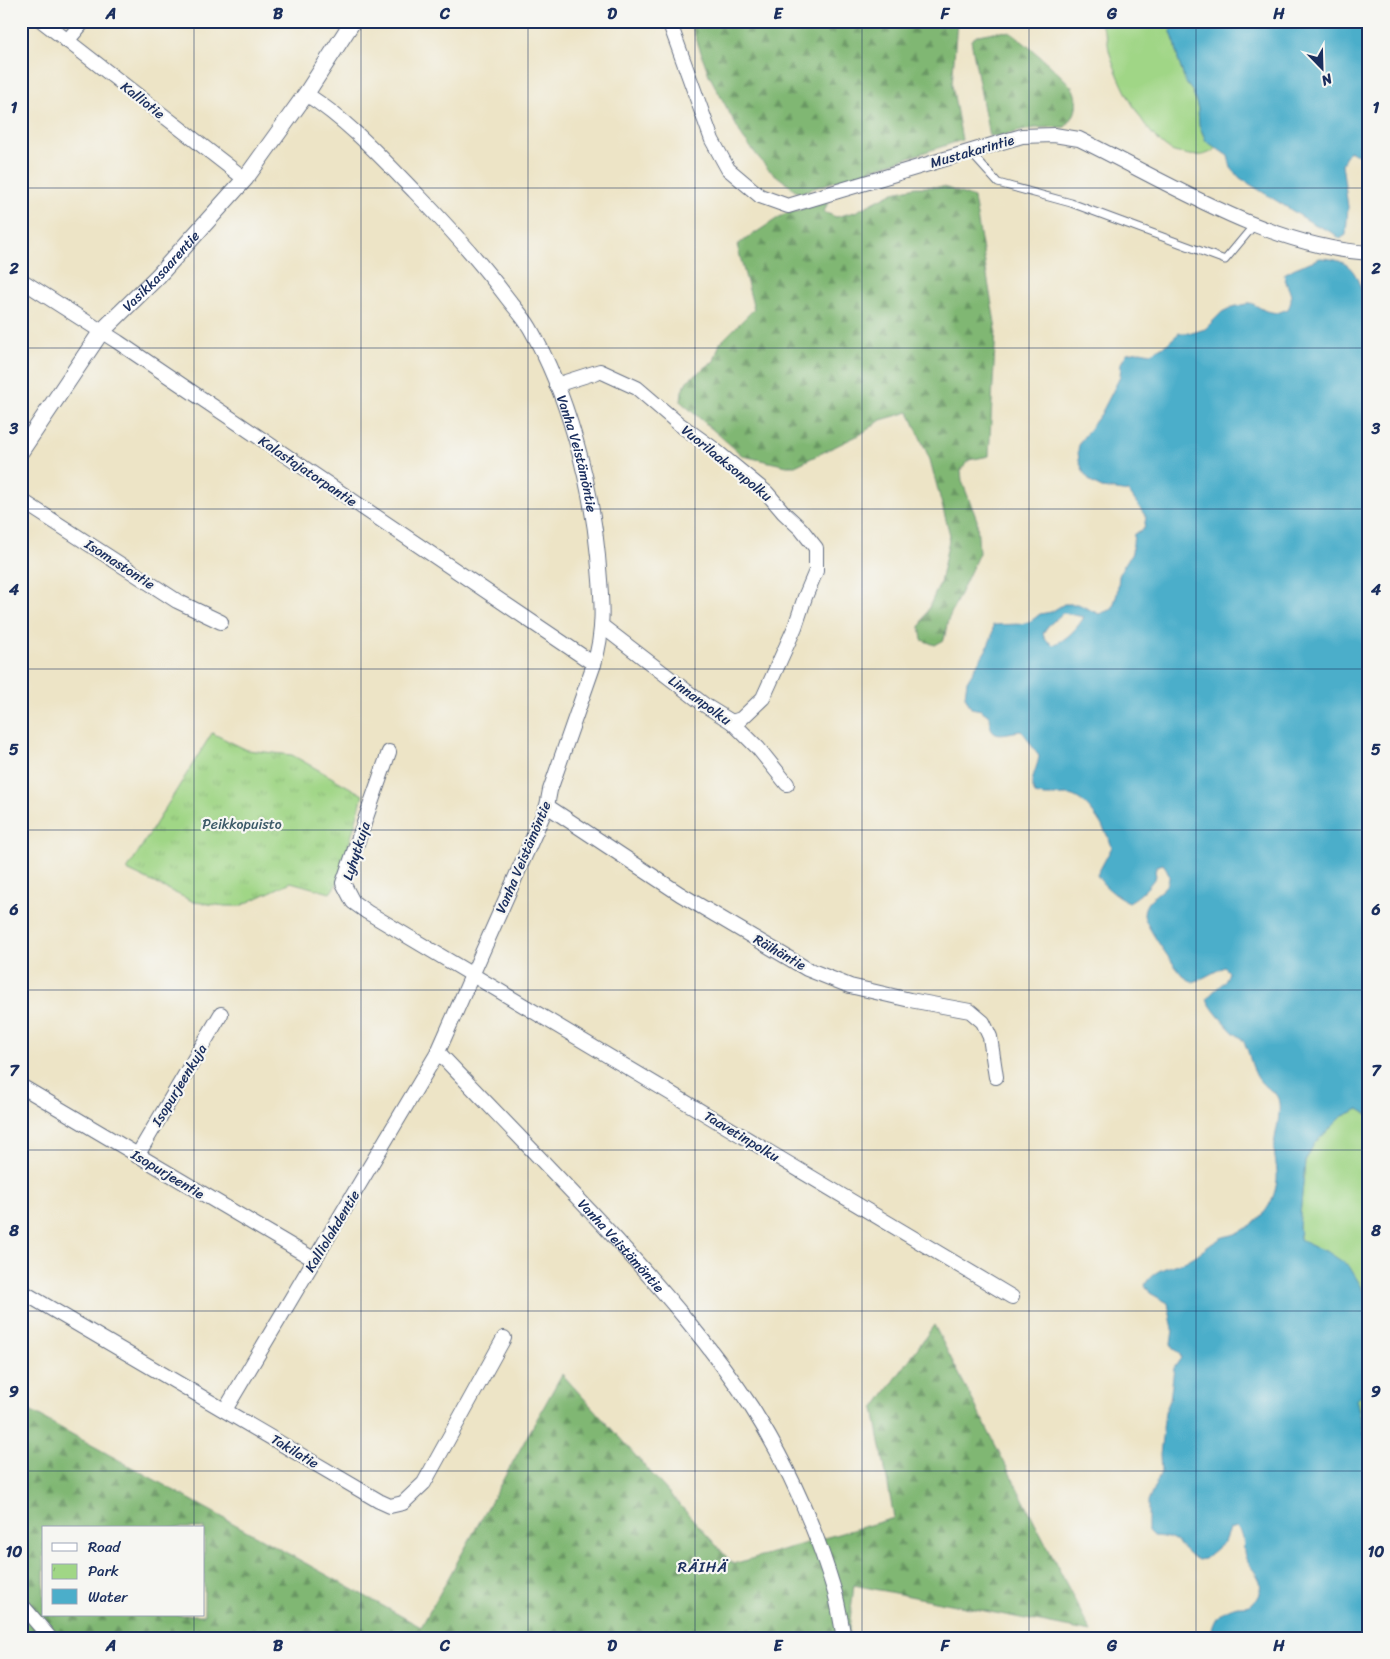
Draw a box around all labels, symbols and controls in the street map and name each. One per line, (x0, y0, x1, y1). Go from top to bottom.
text: A (105, 0, 116, 28)
text: B (273, 0, 284, 28)
text: C (439, 0, 451, 28)
text: D (607, 0, 617, 28)
text: E (774, 0, 784, 28)
text: F (940, 0, 951, 28)
text: G (1106, 0, 1118, 28)
text: H (1272, 0, 1285, 28)
north arrow (1298, 42, 1348, 92)
text: N (1317, 66, 1337, 93)
street label: Kalliotie (115, 75, 170, 126)
text: 1 (11, 93, 18, 122)
text: 1 (1373, 93, 1380, 122)
street label: Mustakarintie (927, 127, 1017, 175)
street label: Vasikkasaarentie (116, 225, 206, 318)
text: 2 (8, 254, 19, 283)
text: 2 (1370, 254, 1381, 283)
street label: Vanha Veistämöntie (549, 391, 604, 514)
text: 3 (9, 414, 19, 443)
text: 3 (1371, 414, 1381, 443)
street label: Vuorilaaksonpolku (675, 419, 778, 509)
street label: Kalastajatorpantie (253, 429, 362, 514)
street label: Isomastontie (79, 532, 160, 597)
text: 4 (8, 575, 19, 604)
text: 4 (1370, 575, 1381, 604)
street label: Linnanpolku (663, 669, 737, 732)
text: 5 (9, 735, 19, 764)
text: 5 (1371, 735, 1381, 764)
street label: Vanha Veistämöntie (488, 797, 558, 917)
park label: Peikkopuisto (202, 812, 282, 837)
street label: Lyhytkuja (335, 818, 378, 884)
text: 6 (8, 895, 19, 924)
text: 6 (1370, 895, 1381, 924)
street label: Räihäntie (749, 927, 811, 978)
street label: Isopurjeenkuja (144, 1039, 214, 1132)
text: 7 (9, 1056, 20, 1085)
text: 7 (1371, 1056, 1382, 1085)
street label: Taavetinpolku (699, 1104, 785, 1169)
street label: Isopurjeentie (125, 1142, 210, 1206)
street label: Kalliolahdentie (298, 1185, 367, 1277)
street label: Vanha Veistämöntie (571, 1193, 671, 1299)
text: 8 (8, 1216, 19, 1245)
text: 8 (1370, 1216, 1381, 1245)
text: 9 (9, 1377, 19, 1406)
text: 9 (1371, 1377, 1381, 1406)
street label: Takilatie (266, 1427, 324, 1476)
legend (42, 1526, 205, 1616)
text: Road (88, 1534, 121, 1560)
text: 10 (6, 1537, 22, 1566)
text: 10 (1368, 1537, 1384, 1566)
district label: RÄIHÄ (678, 1554, 729, 1580)
text: Park (88, 1558, 119, 1584)
text: Water (88, 1584, 128, 1610)
text: A (105, 1631, 116, 1659)
text: B (273, 1631, 284, 1659)
text: C (439, 1631, 451, 1659)
text: D (607, 1631, 617, 1659)
text: E (774, 1631, 784, 1659)
text: F (940, 1631, 951, 1659)
text: G (1106, 1631, 1118, 1659)
text: H (1272, 1631, 1285, 1659)

